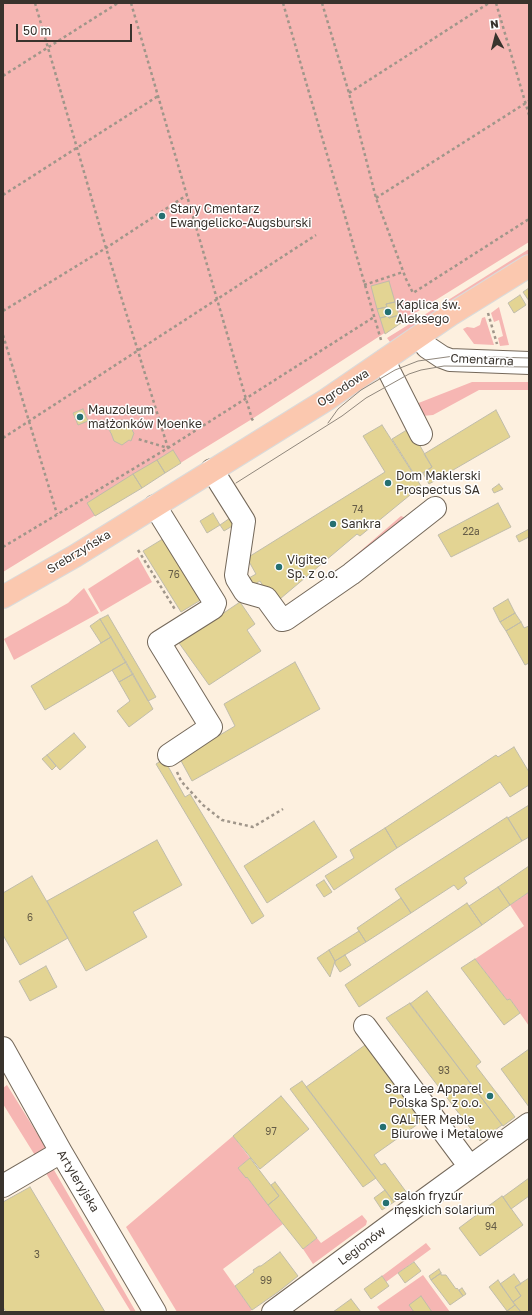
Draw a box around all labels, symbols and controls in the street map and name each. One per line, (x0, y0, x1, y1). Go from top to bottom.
scale bar (18, 16, 134, 42)
north arrow (476, 16, 516, 56)
text: N (490, 17, 499, 31)
text: 50 m (23, 23, 51, 38)
place label: Stary Cmentarz Ewangelicko-Augsburski (170, 202, 312, 230)
marker: Stary Cmentarz Ewangelicko-Augsburski (157, 211, 167, 221)
place label: Kaplica św. Aleksego (396, 298, 461, 326)
marker: Kaplica św. Aleksego (383, 307, 393, 317)
street label: Cmentarna (450, 351, 514, 369)
street label: Ogrodowa (314, 366, 372, 410)
place label: Mauzoleum małżonków Moenke (88, 403, 202, 431)
marker: Mauzoleum małżonków Moenke (75, 412, 85, 422)
place label: Dom Maklerski Prospectus SA (396, 469, 481, 497)
marker: Dom Maklerski Prospectus SA (383, 478, 393, 488)
house number: 74 (352, 504, 364, 516)
place label: Sankra (341, 517, 381, 531)
marker: Sankra (328, 519, 338, 529)
house number: 22a (462, 526, 480, 538)
street label: Srebrzyńska (45, 527, 113, 577)
place label: Vigitec Sp. z o.o. (287, 553, 338, 581)
marker: Vigitec Sp. z o.o. (274, 562, 284, 572)
house number: 76 (168, 569, 180, 581)
house number: 6 (27, 912, 33, 924)
house number: 93 (438, 1065, 450, 1077)
place label: Sara Lee Apparel Polska Sp. z o.o. (385, 1082, 482, 1110)
marker: Sara Lee Apparel Polska Sp. z o.o. (485, 1091, 495, 1101)
place label: GALTER Meble Biurowe i Metalowe (391, 1113, 503, 1141)
marker: GALTER Meble Biurowe i Metalowe (378, 1122, 388, 1132)
house number: 97 (265, 1126, 277, 1138)
street label: Artyleryjska (54, 1147, 102, 1215)
place label: salon fryzur męskich solarium (394, 1189, 495, 1217)
marker: salon fryzur męskich solarium (381, 1198, 391, 1208)
house number: 94 (485, 1221, 497, 1233)
street label: Legionów (335, 1224, 389, 1268)
house number: 3 (34, 1249, 40, 1261)
house number: 99 (260, 1275, 272, 1287)

